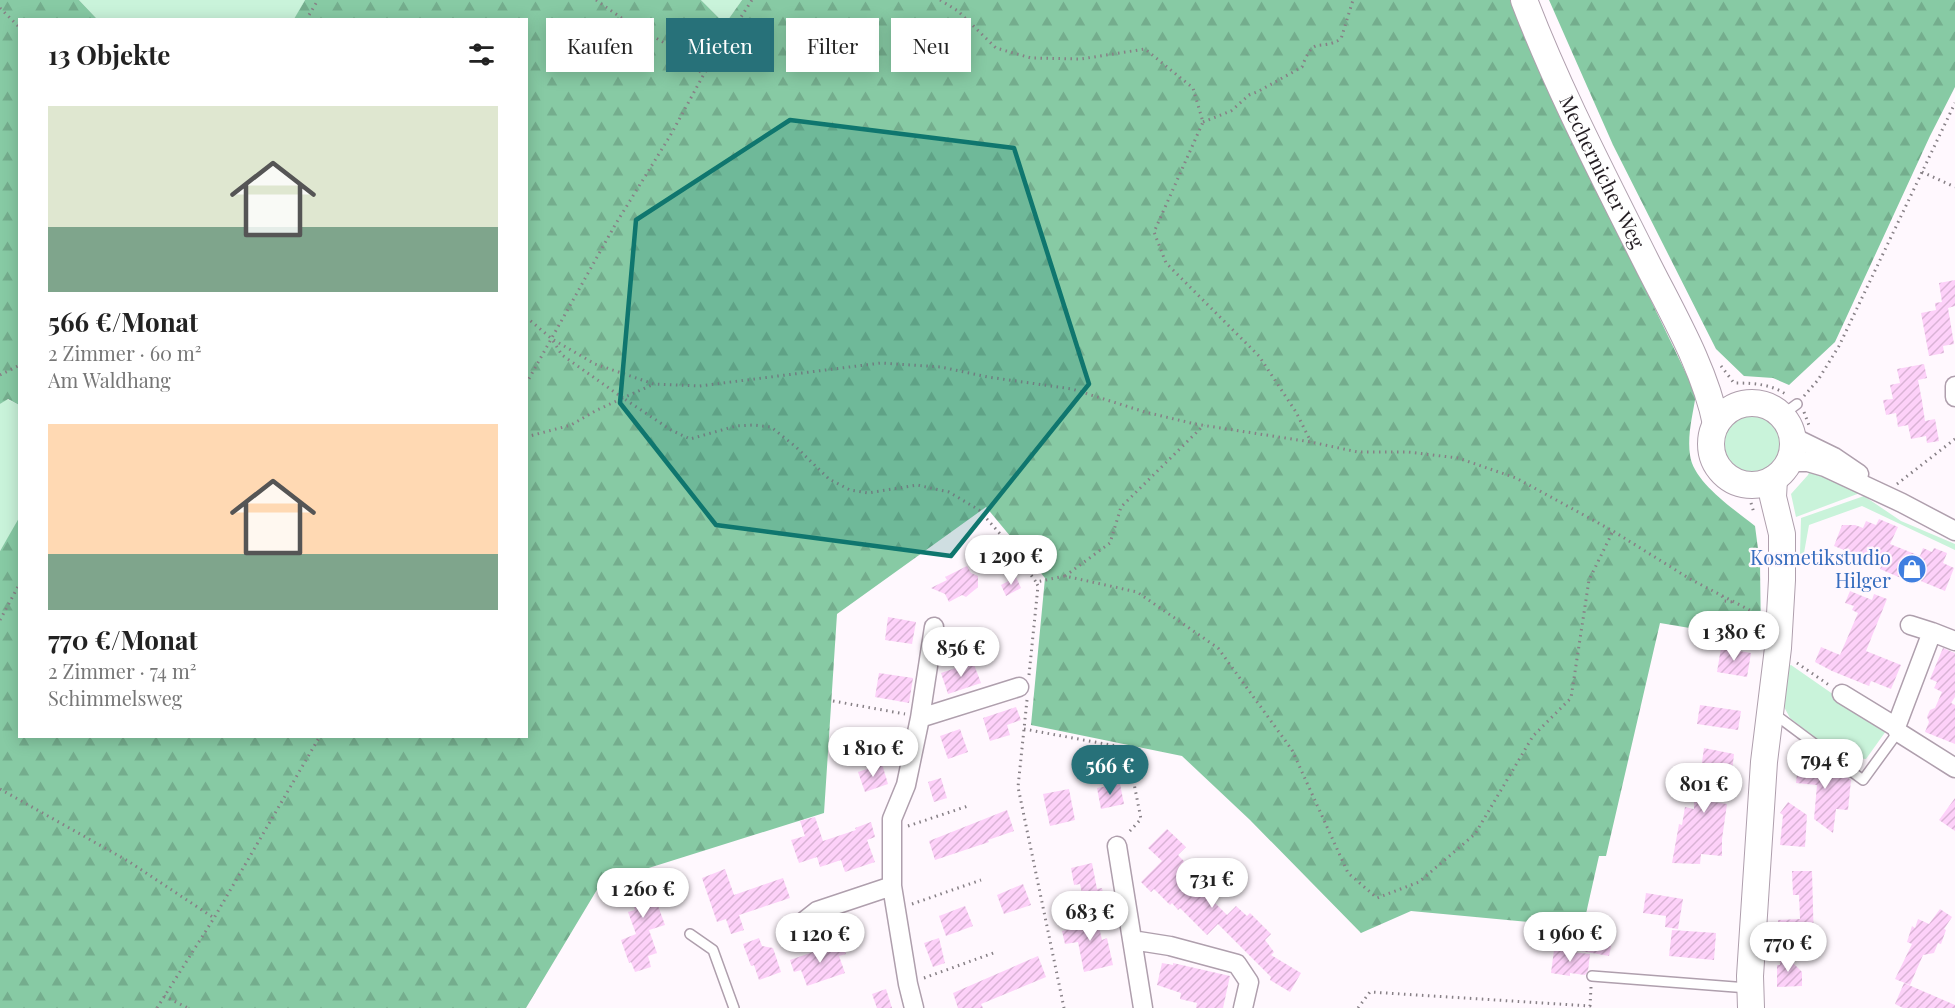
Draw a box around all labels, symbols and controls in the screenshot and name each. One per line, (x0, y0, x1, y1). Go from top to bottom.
chip: Kaufen (546, 18, 654, 72)
chip: Mieten (666, 18, 774, 72)
chip: Filter (786, 18, 879, 72)
chip: Neu (891, 18, 971, 72)
text: 13 Objekte (48, 37, 170, 72)
icon: filters (465, 38, 498, 71)
street label: Mechernicher Weg (1554, 91, 1653, 253)
icon: home (219, 145, 327, 253)
text: 566 €/Monat (48, 304, 198, 339)
text: 2 Zimmer · 60 m² (48, 339, 202, 366)
text: Am Waldhang (48, 366, 171, 393)
icon: home (219, 463, 327, 571)
pin: 1 290 € (956, 535, 1066, 586)
text: 1 290 € (979, 541, 1043, 568)
place label: Kosmetikstudio Hilger (1750, 543, 1891, 593)
shop icon: Kosmetikstudio Hilger (1896, 553, 1928, 585)
pin: 1 380 € (1679, 611, 1789, 662)
text: 1 380 € (1702, 617, 1766, 644)
text: 770 €/Monat (48, 622, 198, 657)
pin: 856 € (919, 627, 1003, 678)
text: 856 € (936, 633, 986, 660)
text: 2 Zimmer · 74 m² (48, 657, 196, 684)
text: Schimmelsweg (48, 684, 182, 711)
pin: 1 810 € (818, 727, 928, 778)
text: 1 810 € (842, 733, 904, 760)
pin: 794 € (1783, 739, 1867, 790)
pin: 566 € (1068, 745, 1152, 796)
text: 794 € (1801, 745, 1849, 772)
text: 566 € (1085, 751, 1135, 778)
pin: 801 € (1662, 763, 1746, 814)
text: 801 € (1679, 769, 1729, 796)
pin: 731 € (1170, 858, 1254, 909)
text: 731 € (1190, 864, 1234, 891)
pin: 1 260 € (588, 868, 698, 919)
text: 1 260 € (611, 874, 675, 901)
pin: 683 € (1048, 891, 1132, 942)
text: 683 € (1065, 897, 1115, 924)
pin: 1 960 € (1515, 912, 1625, 963)
pin: 1 120 € (765, 913, 875, 964)
text: 1 960 € (1538, 918, 1602, 945)
text: 1 120 € (790, 919, 850, 946)
pin: 770 € (1746, 922, 1830, 973)
text: 770 € (1764, 928, 1812, 955)

